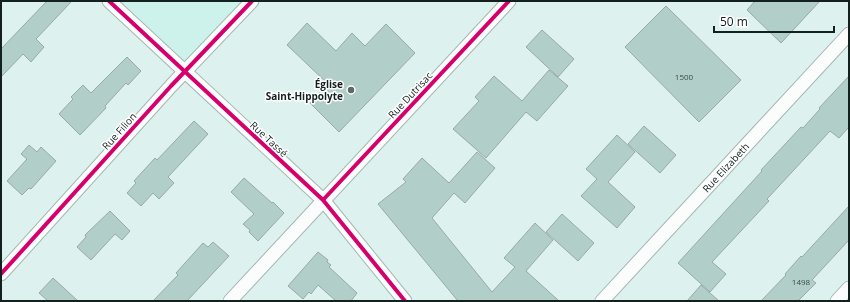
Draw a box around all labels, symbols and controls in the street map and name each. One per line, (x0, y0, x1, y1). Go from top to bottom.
scale bar (714, 8, 834, 34)
text: 50 m (720, 13, 748, 30)
street label: Rue Dutrisac (385, 68, 435, 121)
house number: 1500 (675, 71, 694, 82)
place label: Église Saint-Hippolyte (266, 77, 343, 103)
marker: Église Saint-Hippolyte (346, 85, 356, 95)
street label: Rue Filion (99, 109, 139, 153)
street label: Rue Tassé (247, 118, 291, 160)
street label: Rue Elizabeth (699, 140, 752, 195)
house number: 1498 (792, 276, 811, 287)

